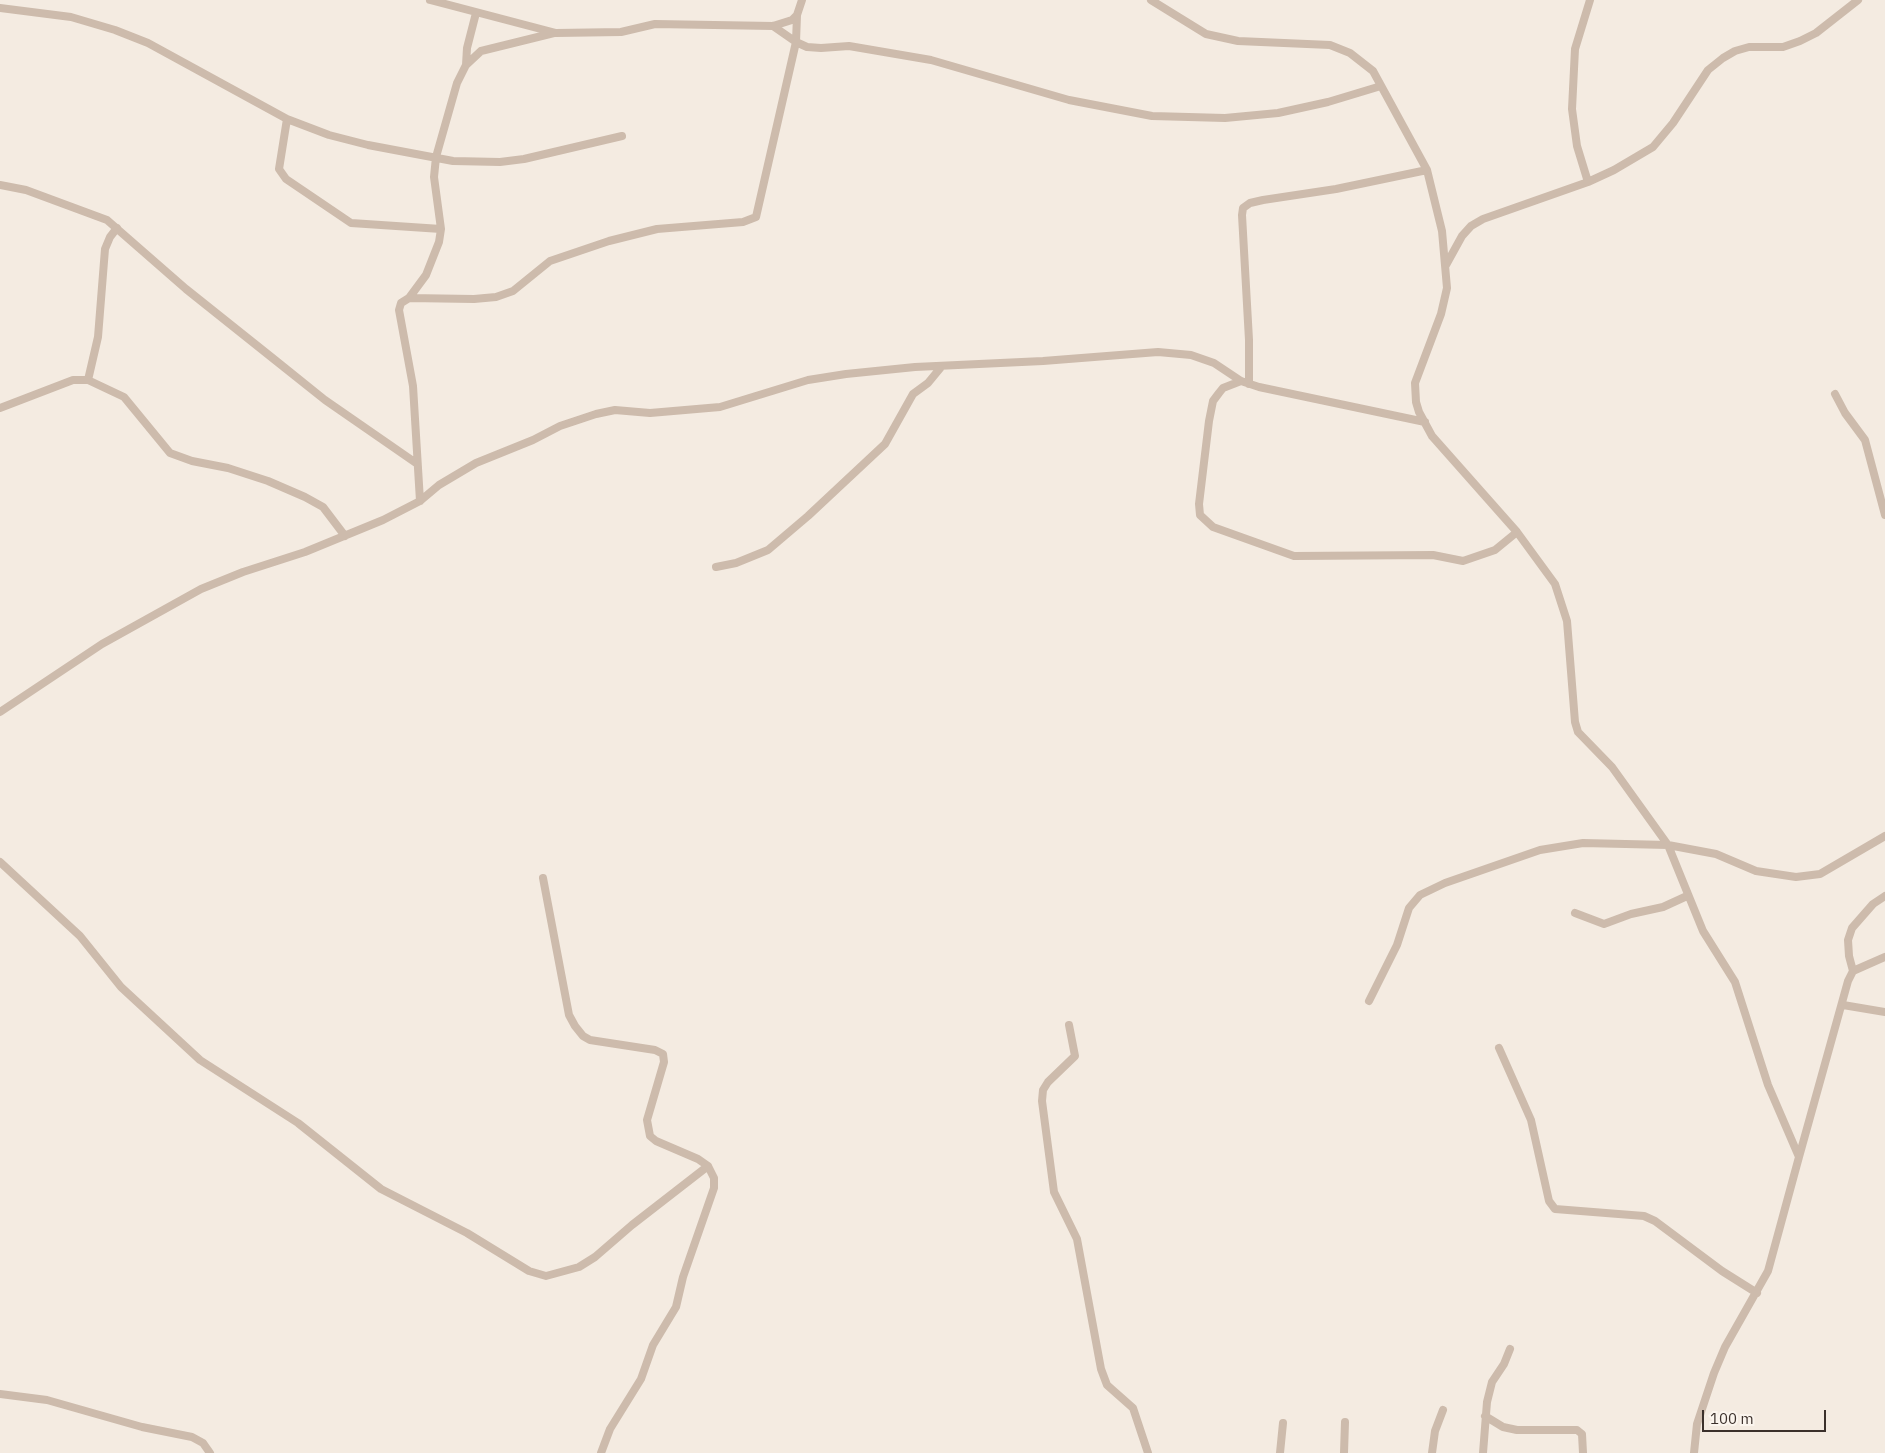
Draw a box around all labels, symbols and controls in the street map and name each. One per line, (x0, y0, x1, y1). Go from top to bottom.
scale bar (1705, 1400, 1829, 1432)
text: 100 m (1710, 1409, 1754, 1428)

